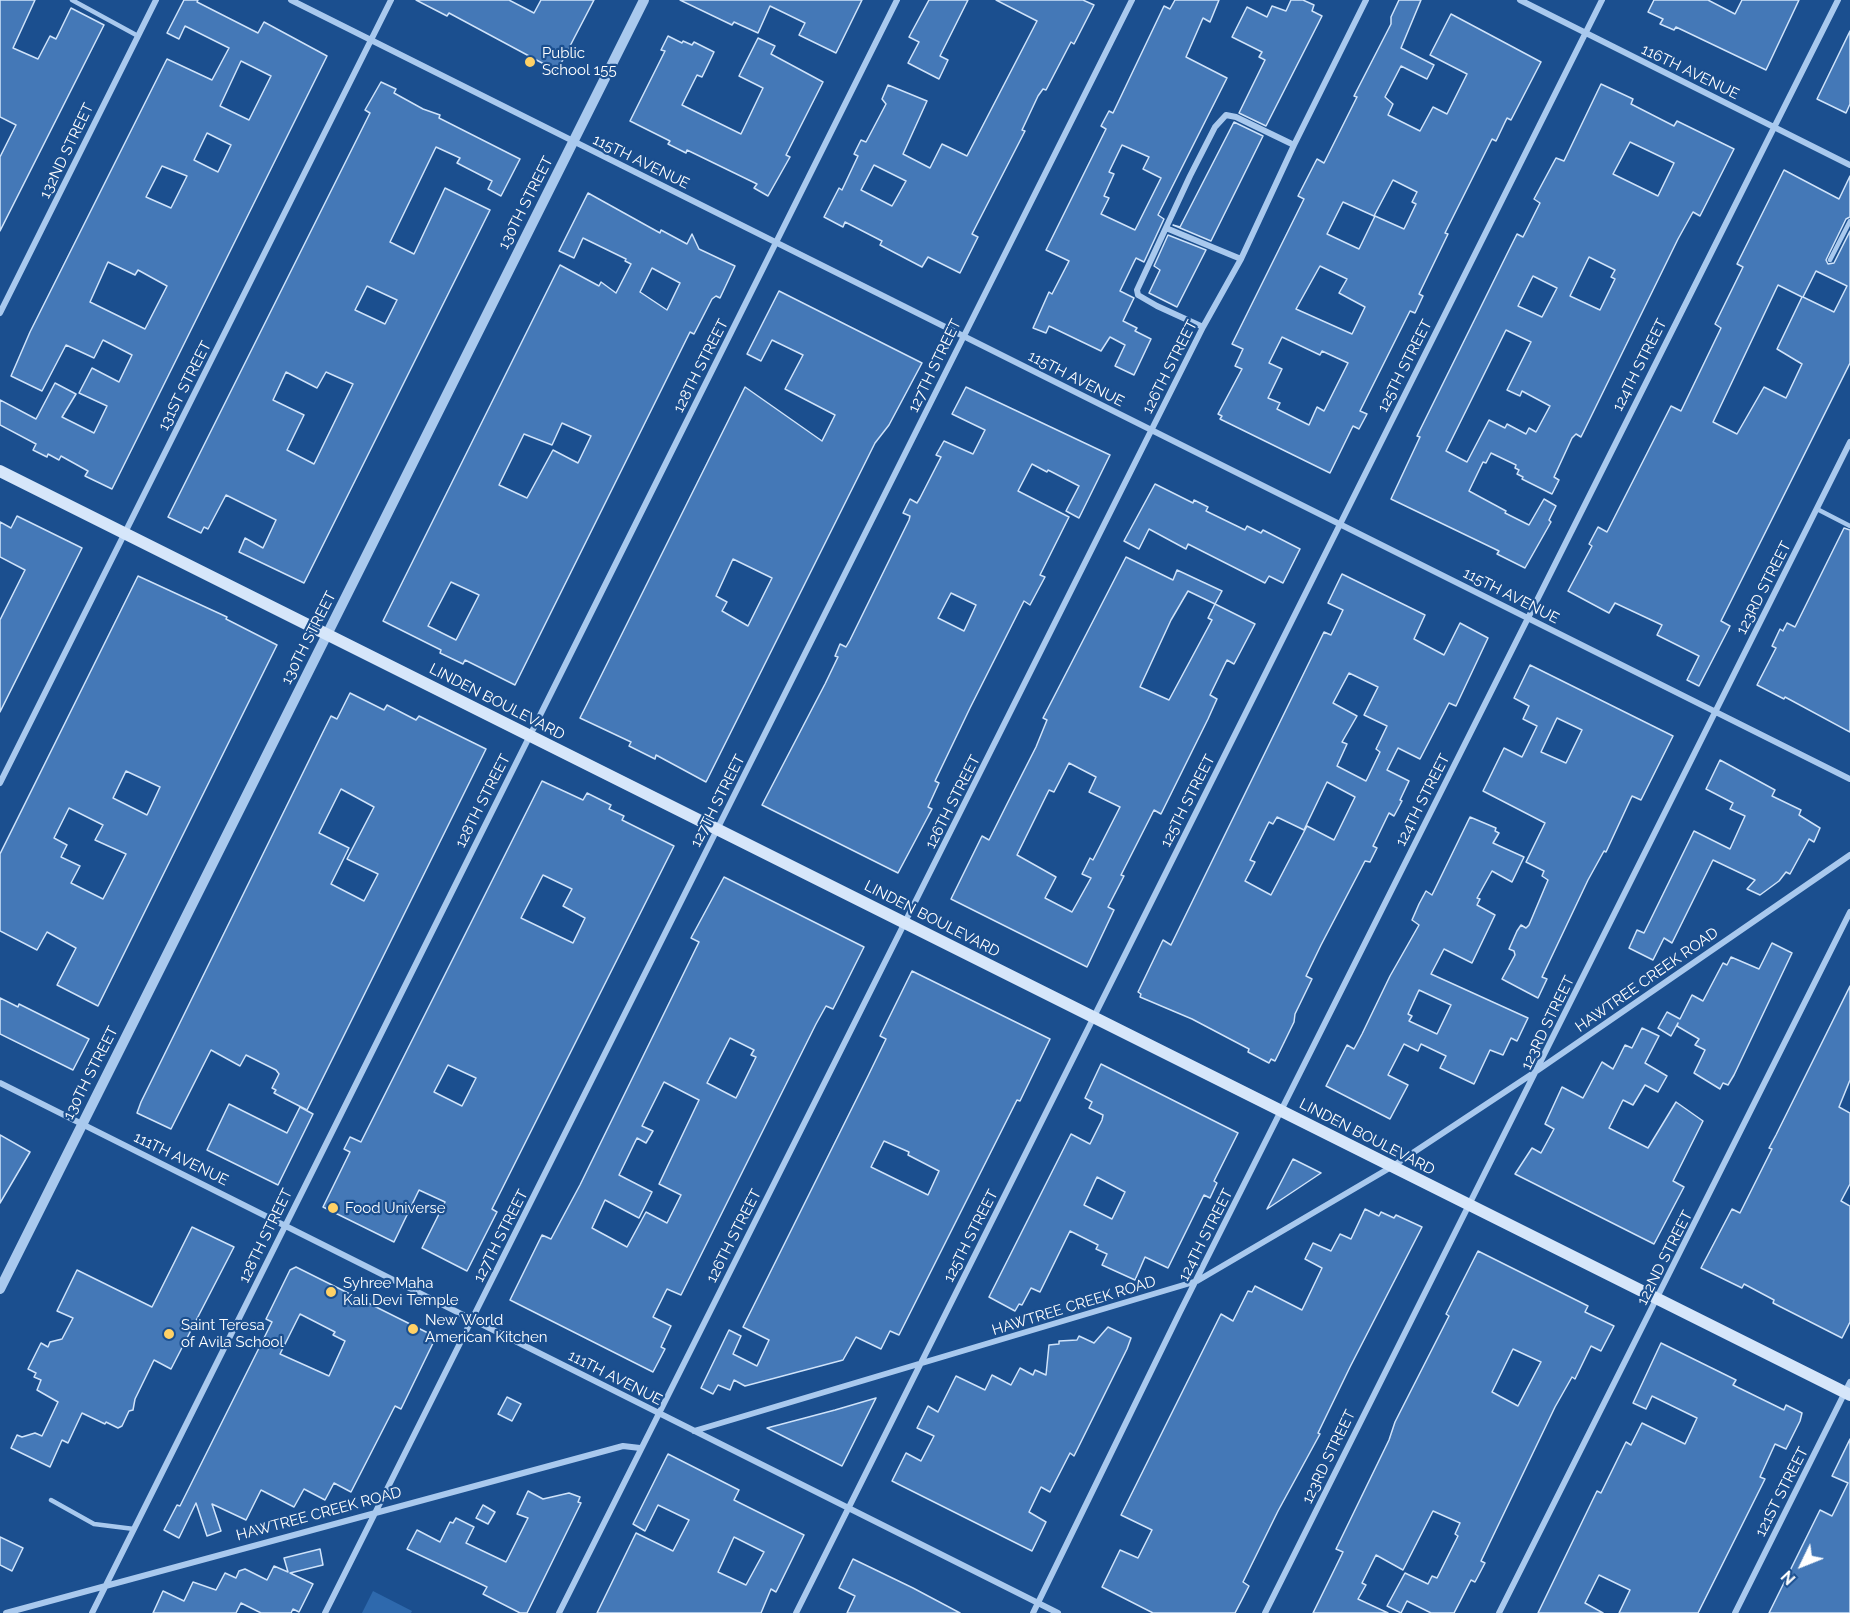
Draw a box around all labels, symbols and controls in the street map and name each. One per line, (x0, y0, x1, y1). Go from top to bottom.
street label: 116TH AVENUE (1638, 41, 1742, 103)
place label: Public School 155 (542, 44, 617, 79)
marker: Public School 155 (523, 55, 537, 69)
street label: 132ND STREET (36, 100, 98, 202)
street label: 115TH AVENUE (590, 131, 692, 193)
street label: 130TH STREET (495, 153, 557, 253)
street label: 128TH STREET (670, 316, 732, 416)
street label: 127TH STREET (905, 316, 965, 416)
street label: 124TH STREET (1609, 316, 1671, 414)
street label: 126TH STREET (1139, 317, 1201, 417)
street label: 125TH STREET (1374, 317, 1436, 415)
street label: 131ST STREET (155, 338, 215, 434)
street label: 115TH AVENUE (1025, 347, 1127, 411)
street label: 123RD STREET (1733, 538, 1795, 638)
street label: 115TH AVENUE (1460, 564, 1562, 628)
street label: 130TH STREET (278, 588, 340, 688)
street label: LINDEN BOULEVARD (426, 660, 568, 744)
street label: 128TH STREET (452, 751, 514, 851)
street label: 124TH STREET (1392, 751, 1454, 849)
street label: 127TH STREET (687, 752, 749, 850)
street label: 126TH STREET (922, 752, 984, 852)
street label: 125TH STREET (1157, 752, 1219, 850)
street label: LINDEN BOULEVARD (861, 877, 1003, 961)
street label: HAWTREE CREEK ROAD (1572, 924, 1722, 1036)
street label: 123RD STREET (1518, 973, 1578, 1073)
street label: 130TH STREET (60, 1023, 122, 1123)
street label: LINDEN BOULEVARD (1296, 1095, 1438, 1179)
street label: 111TH AVENUE (131, 1128, 231, 1190)
street label: 128TH STREET (235, 1186, 297, 1286)
street label: 126TH STREET (703, 1186, 765, 1286)
street label: 124TH STREET (1175, 1186, 1237, 1284)
street label: 127TH STREET (470, 1187, 532, 1285)
street label: 125TH STREET (940, 1187, 1002, 1285)
place label: Food Universe (345, 1199, 445, 1217)
marker: Food Universe (326, 1201, 340, 1215)
street label: 122ND STREET (1633, 1208, 1697, 1308)
street label: HAWTREE CREEK ROAD (990, 1272, 1158, 1340)
place label: Syhree Maha Kali Devi Temple (343, 1274, 459, 1309)
marker: Syhree Maha Kali Devi Temple (324, 1285, 338, 1299)
place label: New World American Kitchen (425, 1311, 548, 1346)
place label: Saint Teresa of Avila School (181, 1316, 284, 1351)
marker: New World American Kitchen (406, 1322, 420, 1336)
marker: Saint Teresa of Avila School (162, 1327, 176, 1341)
street label: 111TH AVENUE (565, 1347, 665, 1409)
street label: 123RD STREET (1299, 1407, 1359, 1507)
street label: 121ST STREET (1752, 1444, 1812, 1540)
street label: HAWTREE CREEK ROAD (234, 1483, 404, 1545)
north arrow (1772, 1535, 1832, 1595)
text: N (1777, 1567, 1800, 1589)

